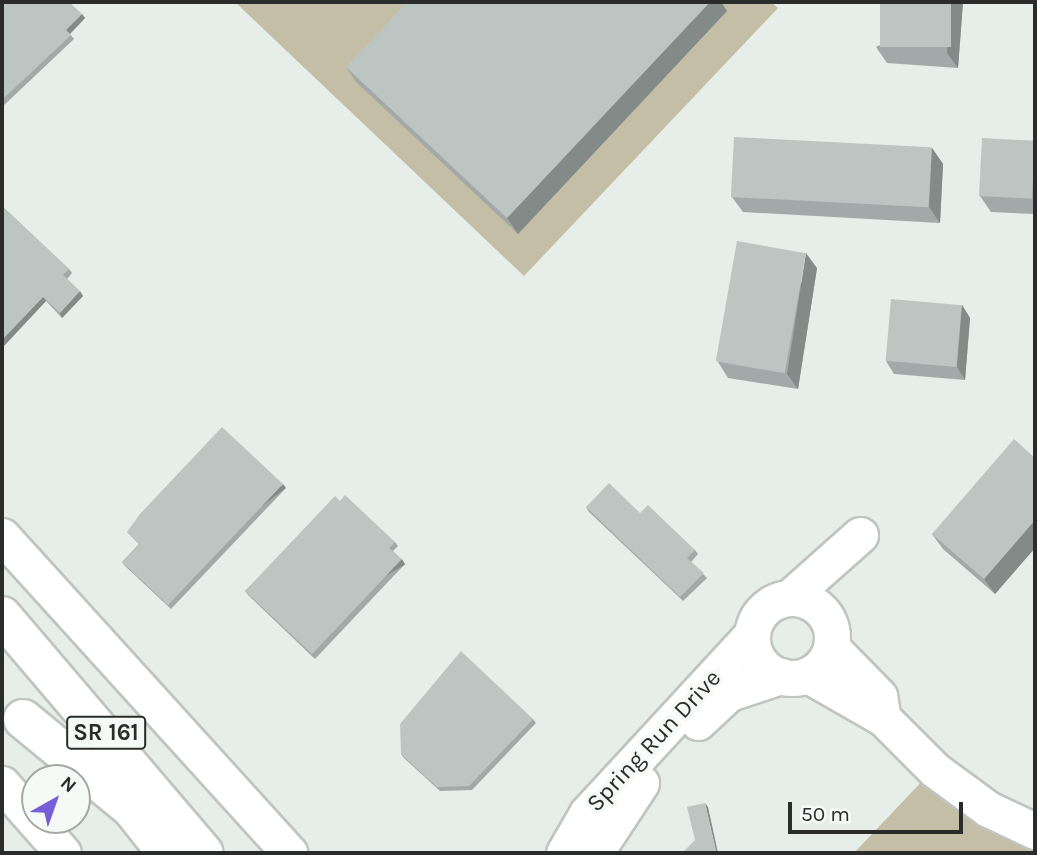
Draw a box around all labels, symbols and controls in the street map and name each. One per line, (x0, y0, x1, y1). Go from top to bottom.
street label: Spring Run Drive (581, 664, 727, 818)
road number: SR 161 (66, 713, 146, 752)
north arrow (21, 764, 91, 834)
text: N (56, 772, 81, 797)
scale bar (792, 788, 967, 832)
text: 50 m (801, 802, 850, 826)

